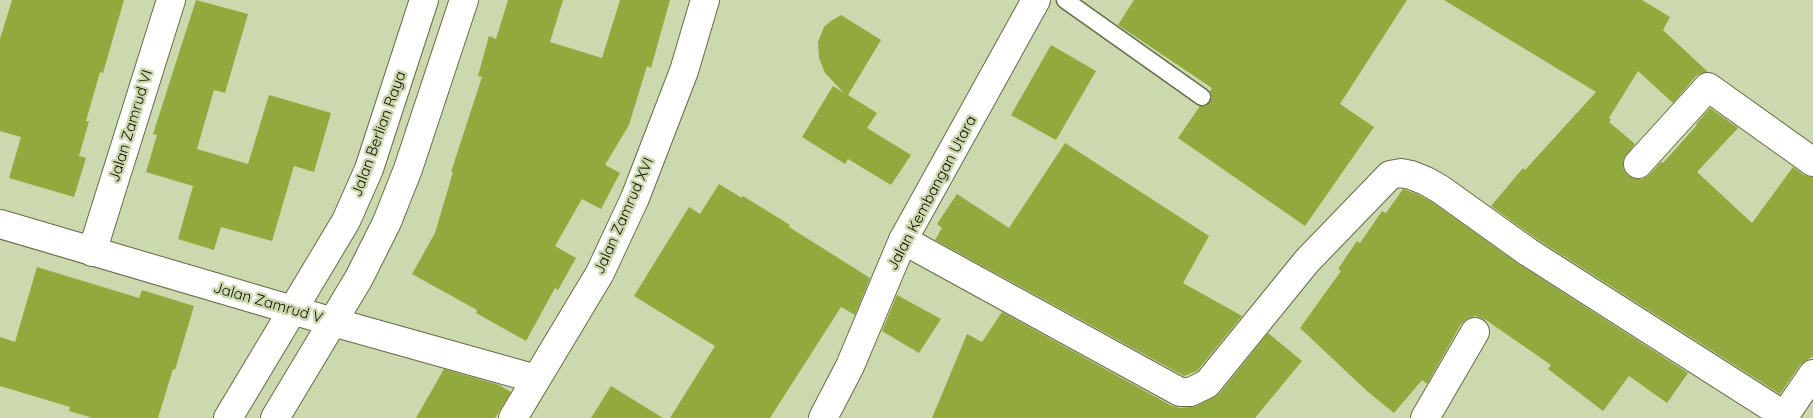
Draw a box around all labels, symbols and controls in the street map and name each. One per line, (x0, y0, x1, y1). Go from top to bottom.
street label: Jalan Zamrud VI (105, 68, 157, 184)
street label: Jalan Berlian Raya (348, 69, 410, 199)
street label: Jalan Kembangan Utara (884, 113, 980, 273)
street label: Jalan Zamrud XVI (590, 155, 658, 277)
street label: Jalan Zamrud V (211, 279, 325, 327)

